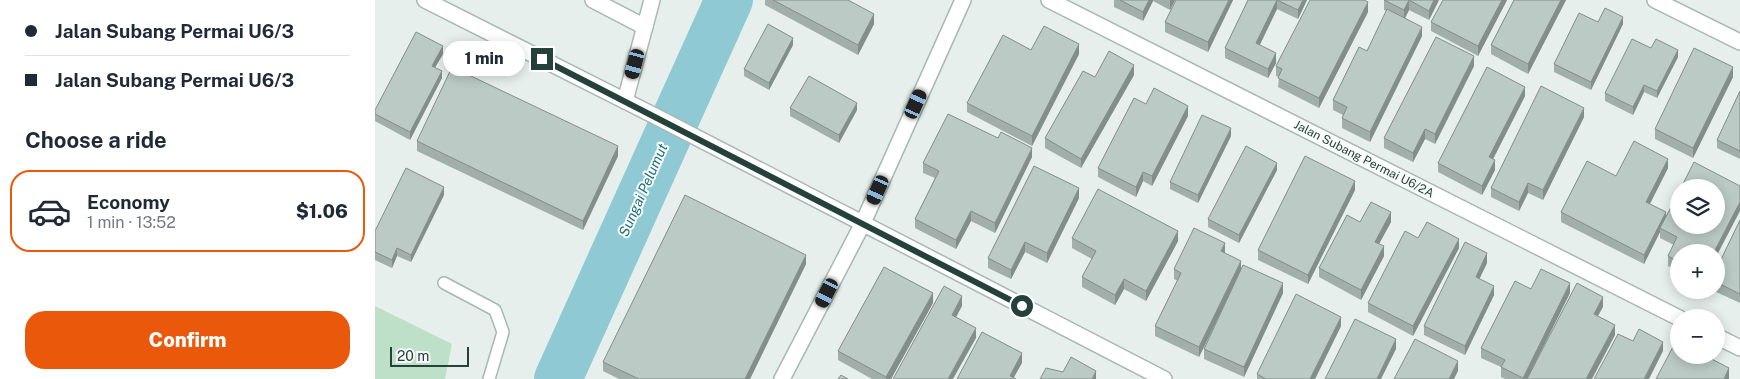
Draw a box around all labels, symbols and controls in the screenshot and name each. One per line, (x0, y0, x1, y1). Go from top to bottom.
text: Jalan Subang Permai U6/3 (55, 20, 294, 42)
callout: 1 min (442, 42, 525, 76)
route end (531, 48, 553, 70)
car (623, 48, 646, 80)
text: 1 min (464, 49, 504, 68)
text: Jalan Subang Permai U6/3 (55, 69, 294, 91)
car (903, 87, 928, 121)
street label: Jalan Subang Permai U6/2A (1292, 118, 1437, 201)
text: Choose a ride (25, 127, 167, 153)
water label: Sungai Pelumut (615, 140, 671, 239)
car (865, 173, 890, 207)
map controls (1670, 179, 1725, 364)
button: layers (1670, 179, 1725, 234)
icon: car (27, 189, 72, 234)
text: Economy (87, 191, 170, 213)
text: $1.06 (296, 200, 348, 222)
text: 1 min · 13:52 (87, 213, 176, 232)
button: + (1670, 244, 1725, 299)
car (813, 276, 840, 310)
route start (1011, 295, 1033, 317)
button: − (1670, 309, 1725, 364)
button: Confirm (25, 311, 350, 369)
scale bar (390, 344, 469, 367)
text: 20 m (397, 348, 429, 364)

